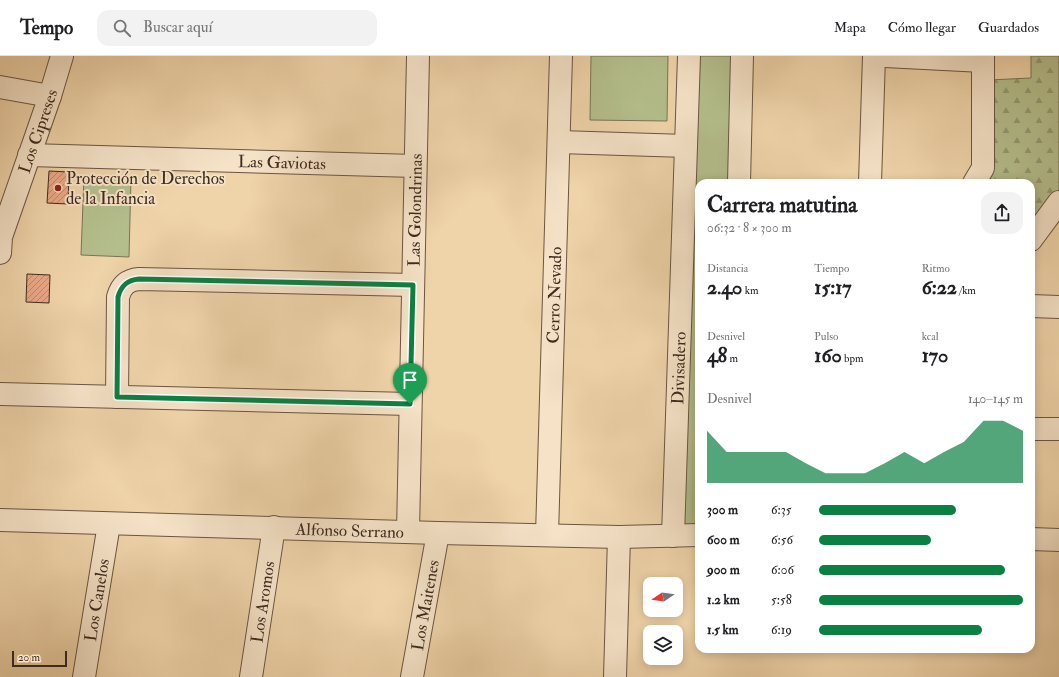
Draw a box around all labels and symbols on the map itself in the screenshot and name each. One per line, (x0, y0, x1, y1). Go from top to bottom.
street label: Los Cipreses (14, 87, 62, 176)
street label: Las Gaviotas (238, 151, 326, 174)
street label: Las Golondrinas (404, 153, 427, 267)
place label: Protección de Derechos de la Infancia (66, 168, 225, 209)
marker: Protección de Derechos de la Infancia (53, 183, 63, 193)
street label: Cerro Nevado (543, 246, 566, 344)
street label: Divisadero (667, 331, 691, 405)
pin (393, 363, 427, 404)
street label: Alfonso Serrano (294, 519, 404, 543)
street label: Los Canelos (80, 557, 114, 643)
street label: Los Maitenes (407, 558, 444, 652)
street label: Los Aromos (246, 559, 280, 644)
north arrow (643, 577, 683, 617)
scale bar (12, 649, 67, 668)

